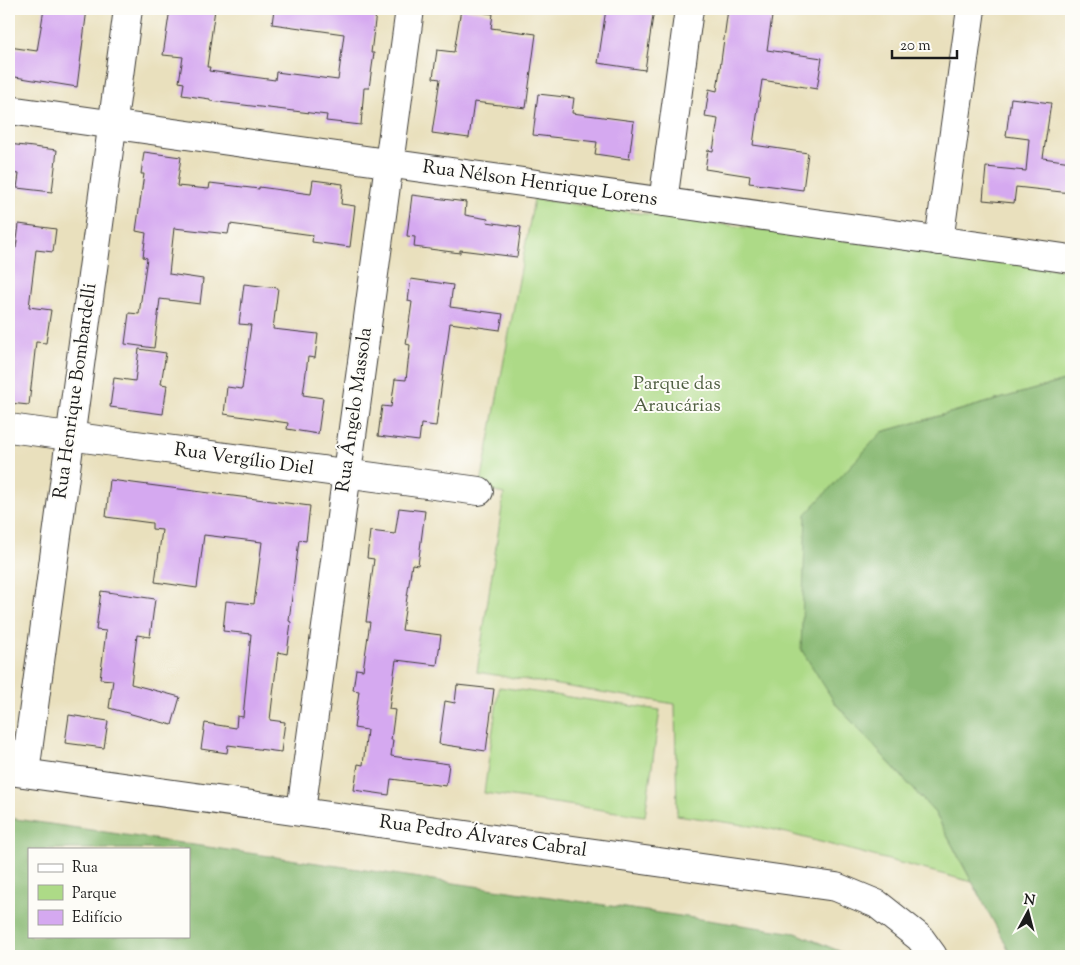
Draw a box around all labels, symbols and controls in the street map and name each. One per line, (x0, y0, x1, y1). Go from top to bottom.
scale bar (892, 28, 958, 60)
text: 20 m (900, 36, 931, 57)
street label: Rua Nélson Henrique Lorens (421, 154, 659, 214)
street label: Rua Henrique Bombardelli (47, 281, 105, 501)
street label: Rua Ângelo Massola (330, 326, 380, 494)
park label: Parque das Araucárias (633, 371, 721, 420)
street label: Rua Vergílio Diel (173, 437, 315, 483)
street label: Rua Pedro Álvares Cabral (377, 809, 589, 865)
legend (28, 848, 190, 938)
text: Rua (72, 858, 98, 879)
text: Parque (72, 884, 116, 905)
north arrow (1002, 888, 1052, 938)
text: N (1023, 890, 1036, 912)
text: Edifício (72, 908, 122, 929)

